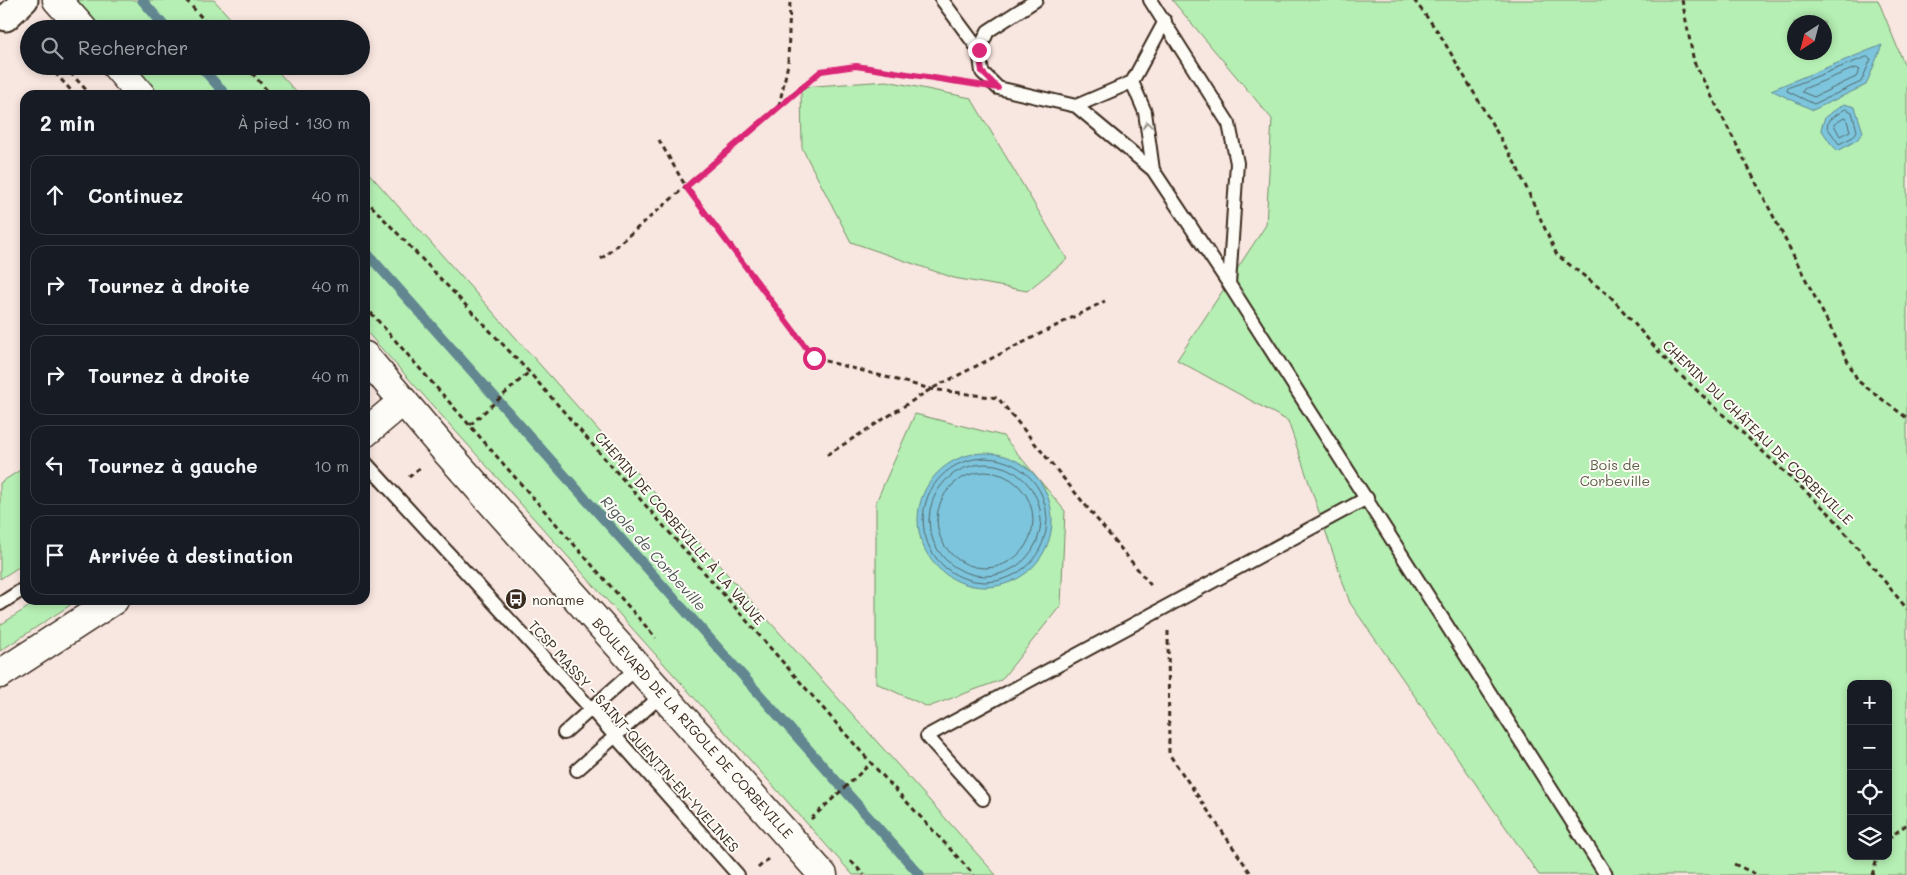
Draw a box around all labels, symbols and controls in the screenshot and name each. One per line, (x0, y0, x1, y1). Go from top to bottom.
north arrow (1787, 15, 1832, 60)
search box (20, 20, 370, 75)
icon: search (38, 34, 66, 62)
text: Rechercher (78, 35, 188, 60)
route end (968, 39, 991, 62)
text: 2 min (40, 109, 95, 136)
text: À pied · 130 m (238, 112, 350, 133)
one-way arrow (1142, 120, 1153, 128)
icon: ahead (41, 181, 69, 209)
text: Continuez (88, 183, 183, 208)
text: 40 m (312, 185, 349, 206)
icon: right (41, 271, 69, 299)
text: Tournez à droite (88, 273, 250, 298)
text: 40 m (312, 275, 349, 296)
street label: CHEMIN DU CHÂTEAU DE CORBEVILLE (1659, 336, 1857, 528)
route start (803, 347, 826, 370)
icon: right (41, 361, 69, 389)
text: Tournez à droite (88, 363, 250, 388)
text: 40 m (312, 365, 349, 386)
street label: CHEMIN DE CORBEVILLE À LA VAUVE (591, 427, 769, 629)
icon: left (41, 451, 69, 479)
text: Tournez à gauche (88, 453, 257, 478)
text: 10 m (314, 455, 349, 476)
park label: Bois de Corbeville (1580, 455, 1650, 490)
water label: Rigole de Corbeville (597, 491, 711, 615)
icon: arrive (41, 541, 69, 569)
text: Arrivée à destination (88, 543, 293, 568)
bus stop icon: noname (504, 587, 528, 611)
place label: noname (532, 590, 584, 609)
street label: BOULEVARD DE LA RIGOLE DE CORBEVILLE (589, 614, 797, 842)
street label: TCSP MASSY - SAINT-QUENTIN-EN-YVELINES (525, 616, 744, 856)
map controls (1847, 680, 1892, 860)
button: + (1847, 680, 1892, 725)
button: − (1847, 725, 1892, 770)
button: locate (1847, 770, 1892, 815)
button: layers (1847, 815, 1892, 860)

